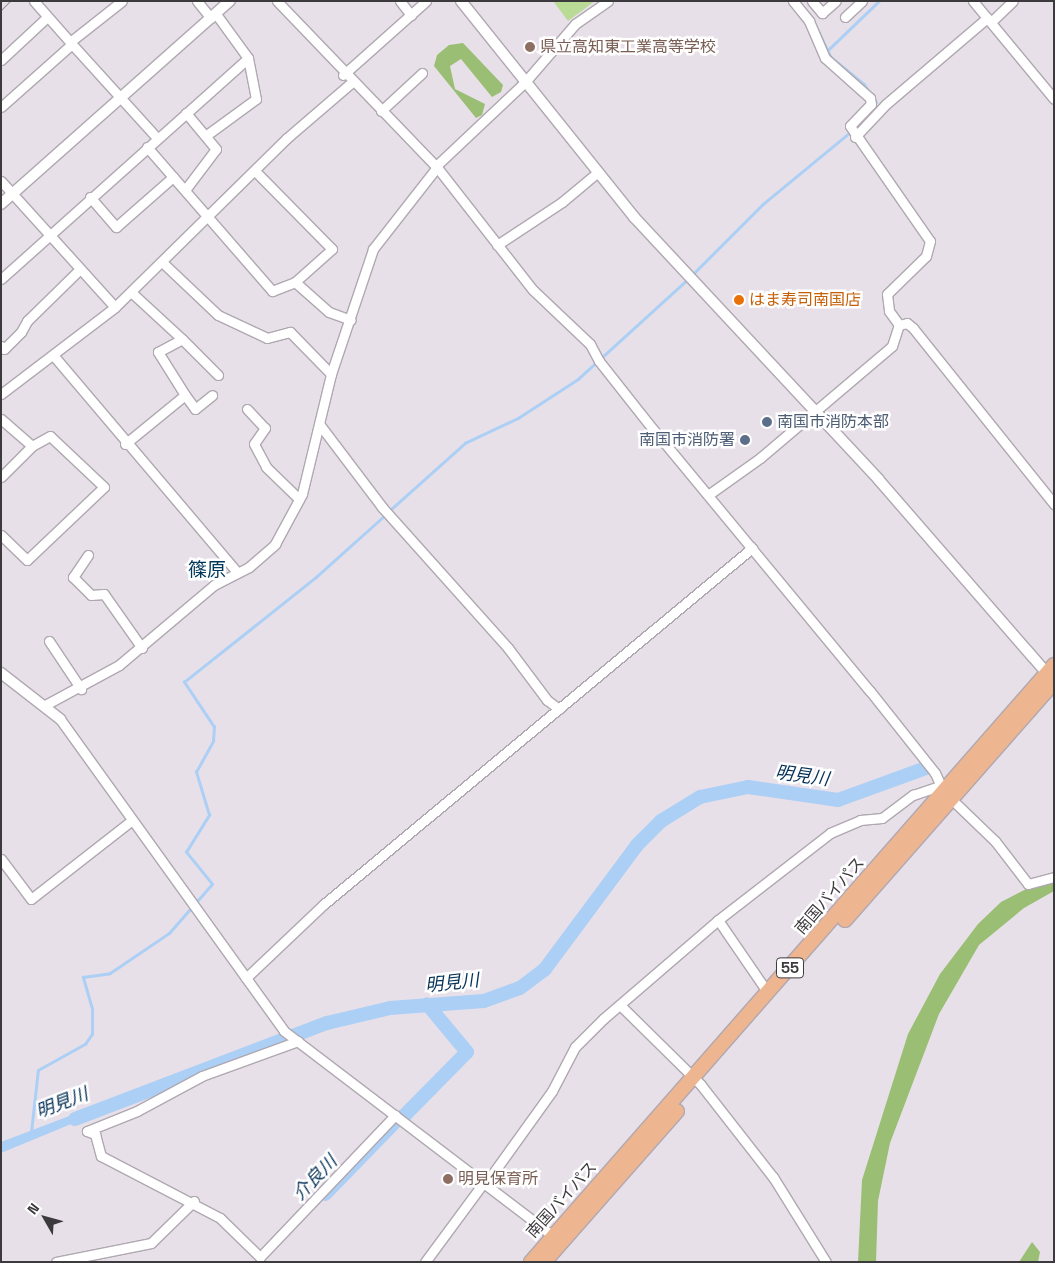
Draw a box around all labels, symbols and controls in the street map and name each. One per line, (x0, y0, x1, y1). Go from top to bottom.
place label: 県立高知東工業高等学校 (540, 37, 716, 57)
marker: 県立高知東工業高等学校 (524, 41, 536, 53)
place label: はま寿司南国店 (749, 290, 861, 310)
marker: はま寿司南国店 (733, 294, 745, 306)
place label: 南国市消防本部 (777, 412, 889, 432)
marker: 南国市消防本部 (761, 416, 773, 428)
place label: 南国市消防署 (639, 430, 735, 450)
marker: 南国市消防署 (739, 434, 751, 446)
district label: 篠原 (188, 559, 226, 581)
water label: 明見川 (774, 762, 830, 790)
street label: 南国バイパス (791, 853, 869, 939)
road number: 55 (775, 956, 805, 980)
water label: 明見川 (424, 969, 480, 997)
water label: 明見川 (33, 1083, 91, 1123)
water label: 介良川 (288, 1151, 342, 1205)
street label: 南国バイパス (523, 1158, 601, 1242)
place label: 明見保育所 (458, 1169, 538, 1189)
marker: 明見保育所 (442, 1173, 454, 1185)
north arrow (20, 1193, 70, 1243)
text: N (23, 1200, 43, 1218)

